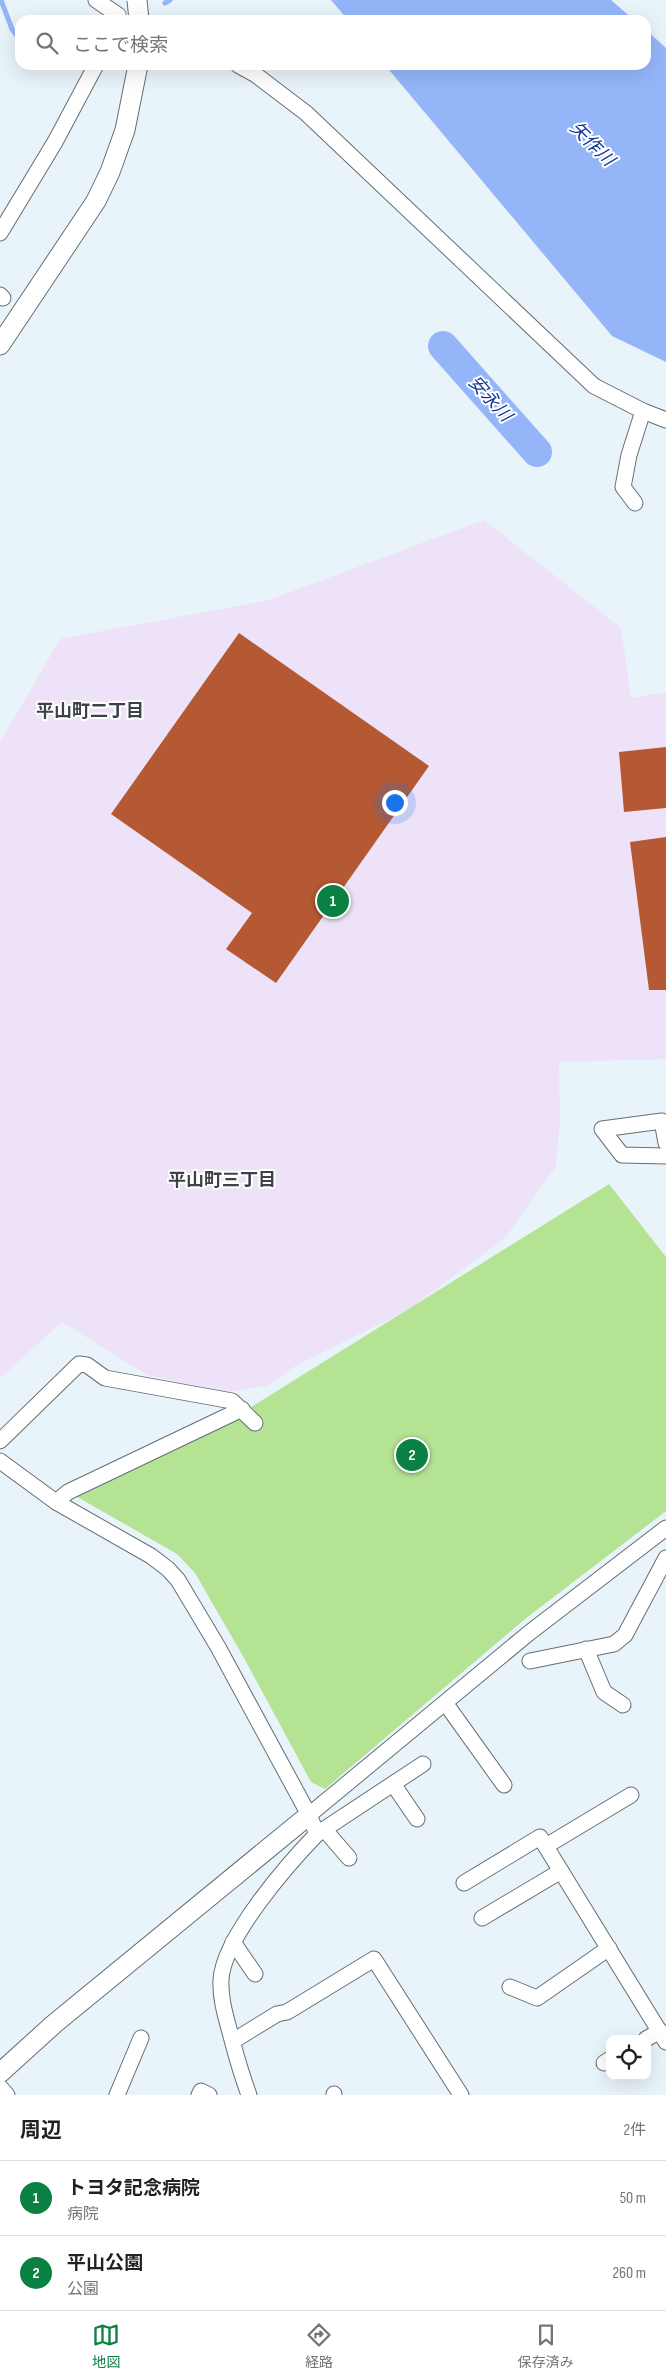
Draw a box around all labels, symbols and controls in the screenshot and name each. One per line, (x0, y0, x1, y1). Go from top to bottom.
search box (15, 15, 651, 70)
icon: search (33, 29, 61, 57)
text: ここで検索 (73, 34, 168, 57)
water label: 矢作川 (565, 117, 620, 172)
water label: 安永川 (464, 372, 517, 428)
district label: 平山町二丁目 (36, 701, 144, 722)
your location (382, 790, 408, 816)
pin: 1 (317, 882, 349, 920)
district label: 平山町三丁目 (168, 1170, 276, 1191)
pin: 2 (396, 1436, 428, 1474)
map controls (606, 2035, 651, 2080)
button: locate (606, 2035, 651, 2080)
text: 周辺 (20, 2118, 62, 2143)
text: 2件 (623, 2121, 646, 2140)
text: トヨタ記念病院 (67, 2177, 200, 2200)
text: 1 (33, 2189, 39, 2208)
text: 50 m (620, 2189, 646, 2208)
text: 病院 (67, 2205, 99, 2224)
text: 平山公園 (67, 2252, 143, 2275)
text: 2 (32, 2264, 40, 2283)
text: 260 m (612, 2264, 646, 2283)
text: 公園 (67, 2280, 99, 2299)
tab: 地図 (92, 2321, 120, 2371)
tab: 経路 (305, 2321, 333, 2371)
tab: 保存済み (518, 2321, 574, 2371)

